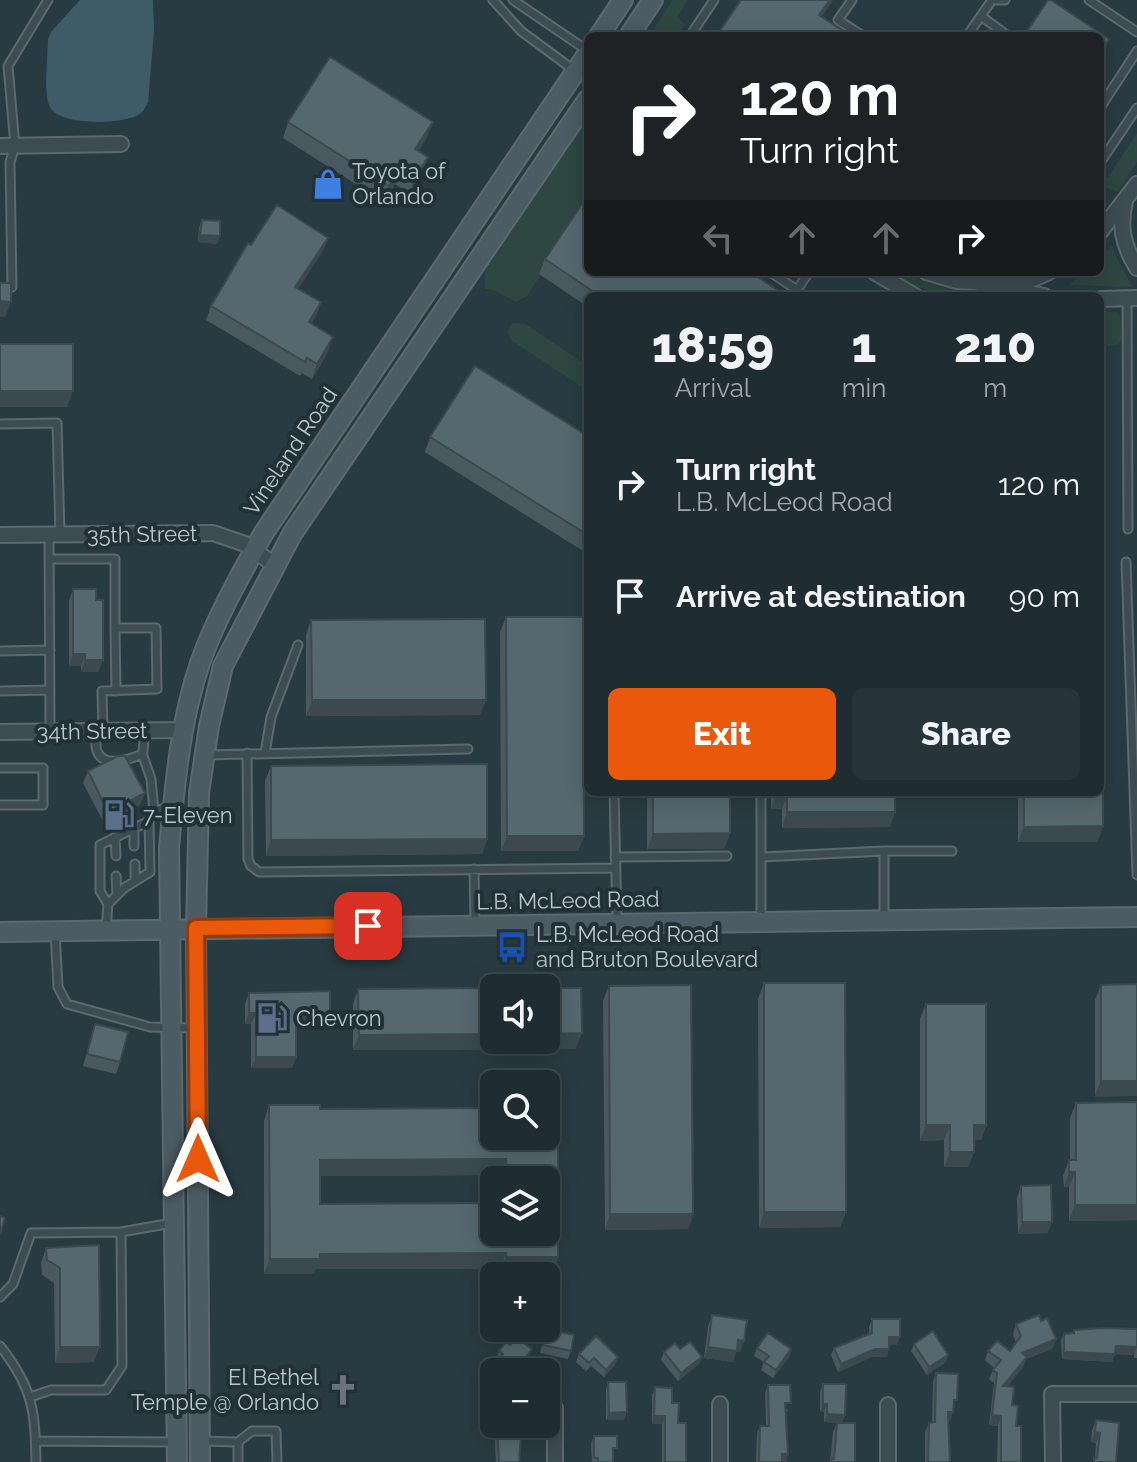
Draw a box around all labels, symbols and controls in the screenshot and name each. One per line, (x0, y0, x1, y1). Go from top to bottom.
text: 120 m (740, 62, 899, 128)
icon: right (608, 64, 712, 168)
text: Turn right (740, 129, 899, 171)
place label: Toyota of Orlando (352, 158, 446, 209)
shop icon: Toyota of Orlando (311, 167, 345, 201)
icon: left (696, 216, 740, 260)
icon: ahead (780, 216, 824, 260)
icon: ahead (864, 216, 908, 260)
icon: right (948, 216, 992, 260)
text: 18:59 (652, 317, 774, 373)
text: 1 (852, 317, 876, 373)
text: 210 (954, 317, 1036, 373)
text: Arrival (675, 373, 751, 403)
text: min (842, 373, 886, 403)
text: m (983, 373, 1007, 403)
street label: Vineland Road (238, 382, 342, 520)
text: Turn right (676, 452, 816, 487)
icon: right (608, 462, 652, 506)
text: 120 m (998, 467, 1080, 502)
text: L.B. McLeod Road (676, 487, 893, 517)
street label: 35th Street (87, 520, 198, 548)
icon: arrive (608, 574, 652, 618)
text: Arrive at destination (676, 579, 966, 614)
text: 90 m (1009, 579, 1080, 614)
button: Exit (608, 688, 836, 780)
button: Share (852, 688, 1080, 780)
street label: 34th Street (37, 717, 148, 745)
fuel station icon: 7-Eleven (102, 798, 136, 832)
place label: 7-Eleven (143, 802, 232, 828)
street label: L.B. McLeod Road (476, 885, 660, 915)
pin (334, 892, 402, 960)
icon: arrive (346, 904, 390, 948)
place label: L.B. McLeod Road and Bruton Boulevard (536, 921, 758, 972)
bus stop icon: L.B. McLeod Road and Bruton Boulevard (495, 930, 529, 964)
map controls (480, 974, 560, 1438)
button: sound (480, 974, 560, 1054)
fuel station icon: Chevron (255, 1001, 289, 1035)
place label: Chevron (296, 1005, 382, 1031)
button: search (480, 1070, 560, 1150)
position arrow (156, 1117, 240, 1201)
button: layers (480, 1166, 560, 1246)
button: + (480, 1262, 560, 1342)
button: − (480, 1358, 560, 1438)
place label: El Bethel Temple @ Orlando (131, 1364, 319, 1415)
church icon: El Bethel Temple @ Orlando (326, 1373, 360, 1407)

